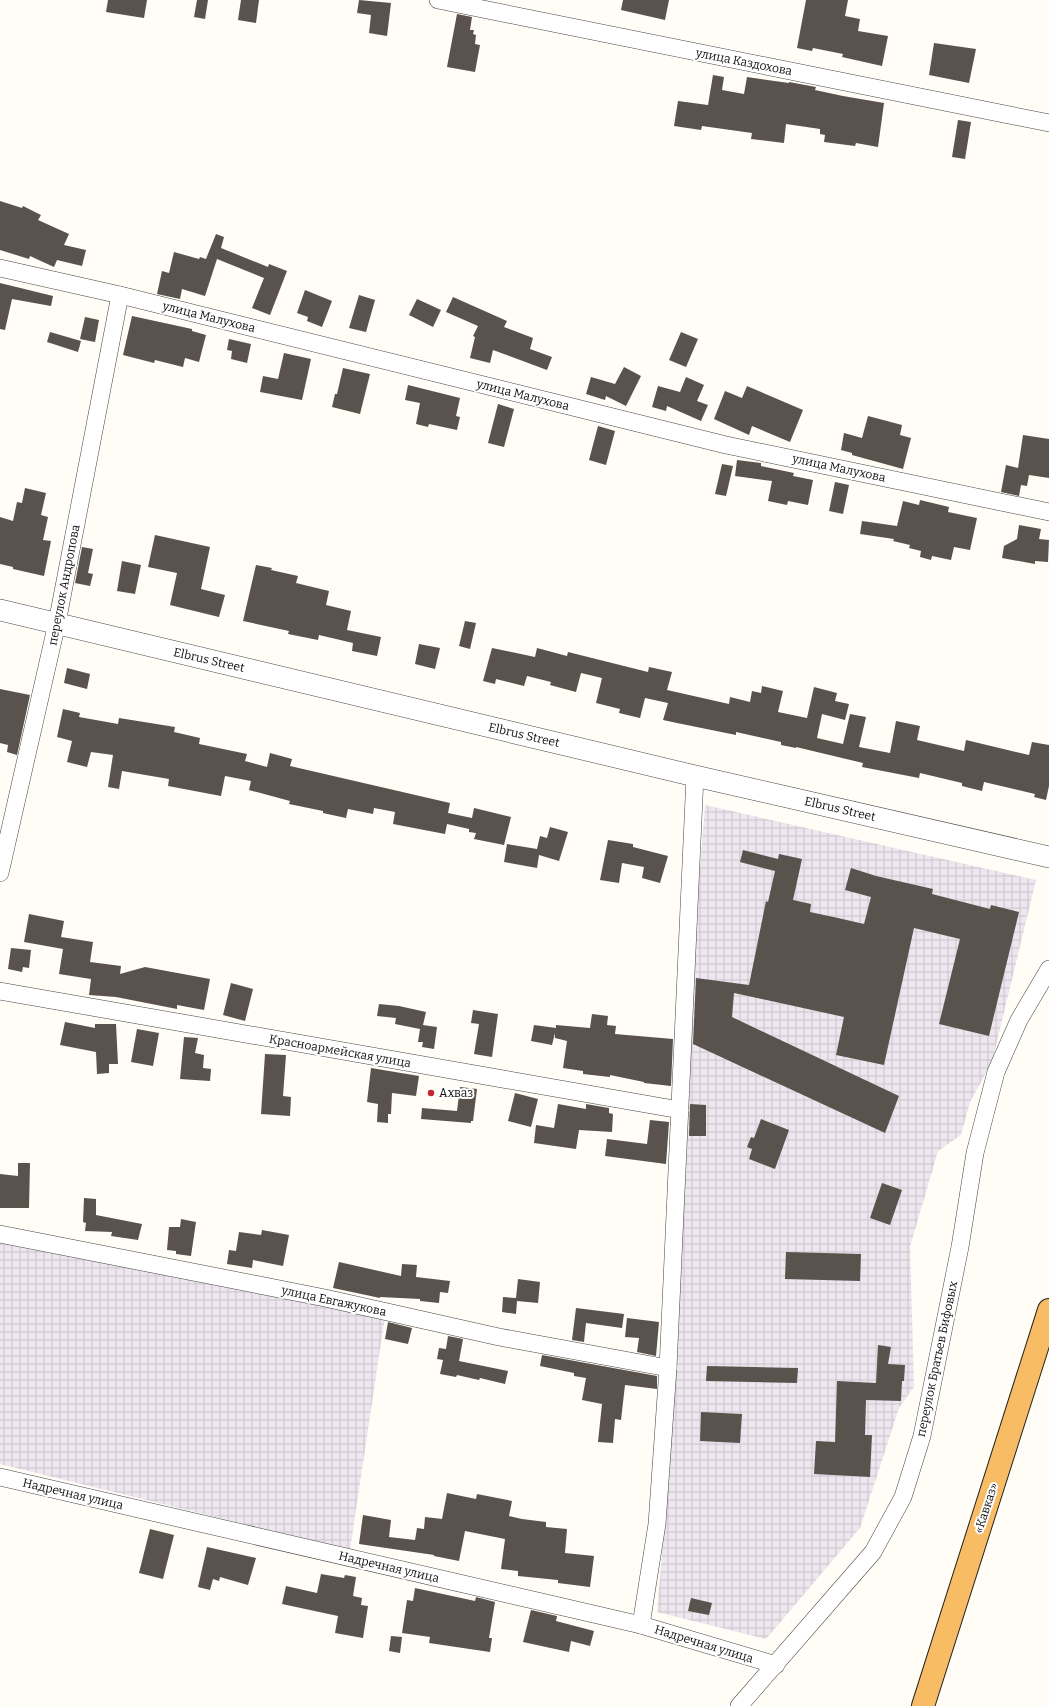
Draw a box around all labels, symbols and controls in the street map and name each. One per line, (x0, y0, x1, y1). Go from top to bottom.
street label: улица Каздохова (694, 46, 794, 78)
street label: улица Малухова (160, 298, 257, 335)
street label: улица Малухова (474, 376, 571, 413)
street label: улица Малухова (790, 451, 887, 485)
street label: переулок Андропова (45, 523, 83, 647)
street label: Elbrus Street (172, 645, 247, 675)
street label: Elbrus Street (487, 720, 562, 750)
street label: Elbrus Street (803, 794, 878, 824)
street label: Красноармейская улица (268, 1032, 412, 1070)
place label: Ахваз (439, 1086, 473, 1100)
marker: Ахваз (426, 1088, 436, 1098)
street label: переулок Братьев Бифовых (914, 1279, 960, 1438)
street label: улица Евгажукова (279, 1283, 388, 1319)
street label: Надречная улица (21, 1476, 125, 1512)
street label: «Кавказ» (971, 1481, 1001, 1535)
street label: Надречная улица (337, 1549, 441, 1585)
street label: Надречная улица (653, 1622, 756, 1666)

